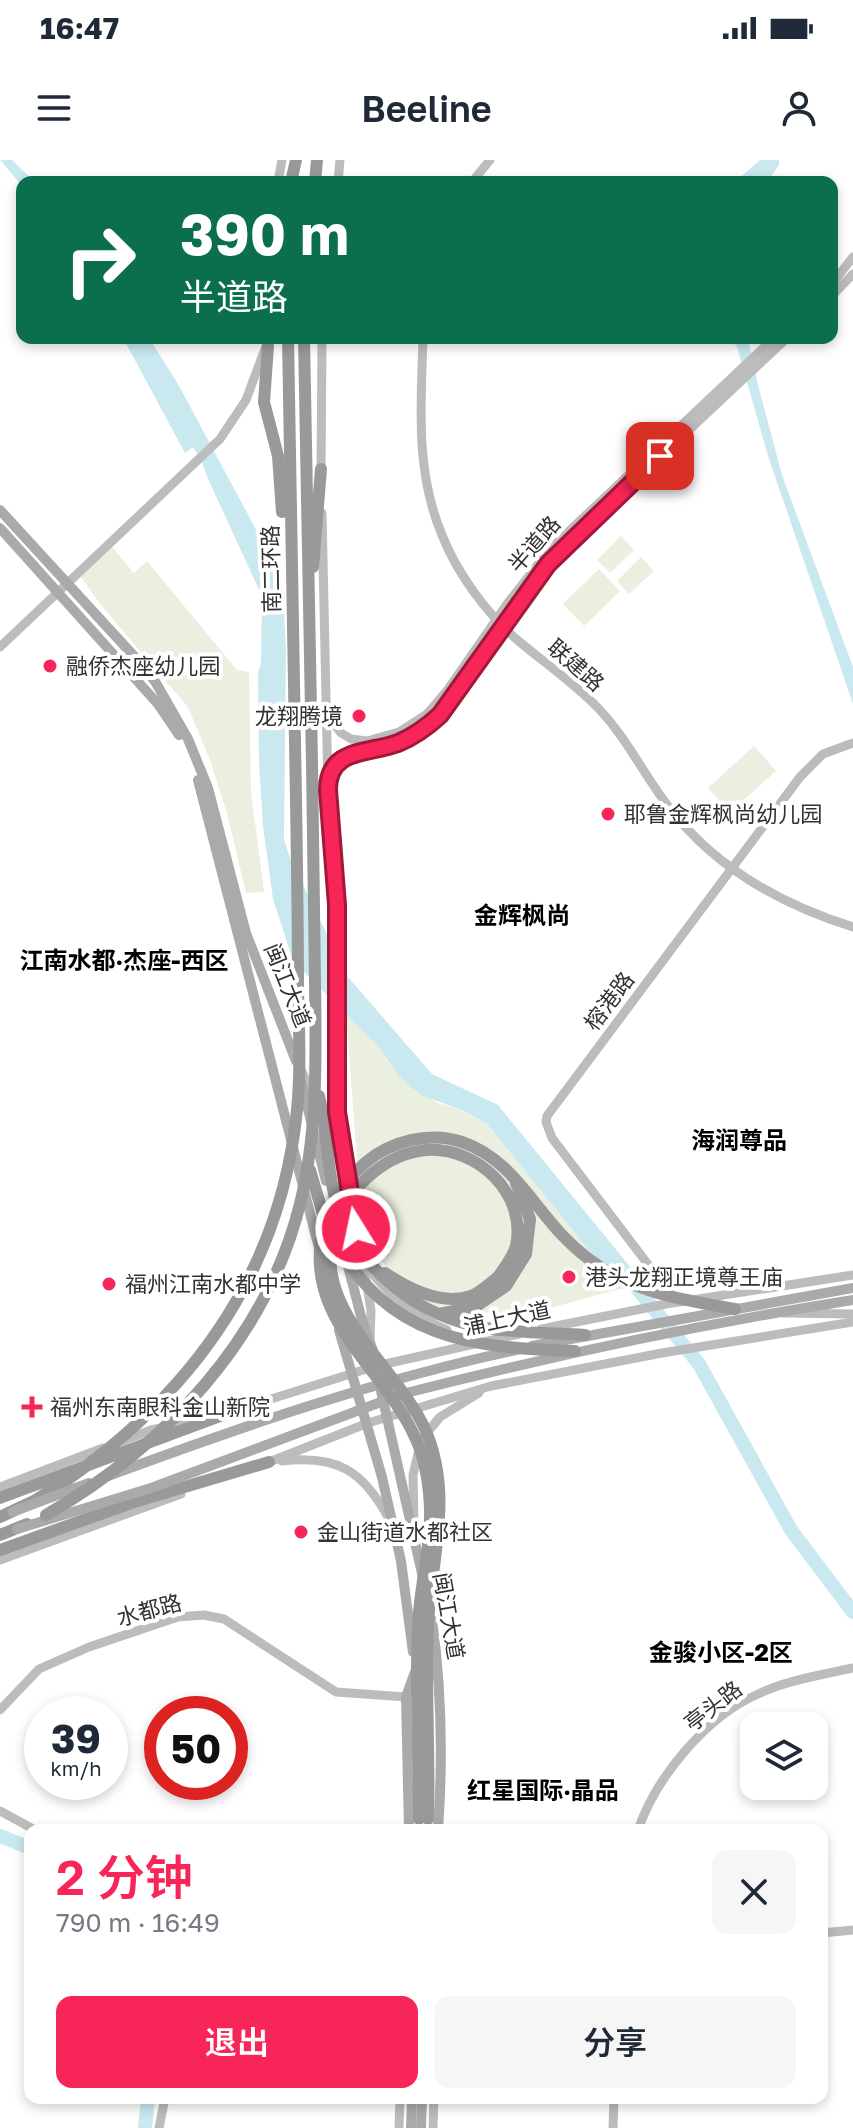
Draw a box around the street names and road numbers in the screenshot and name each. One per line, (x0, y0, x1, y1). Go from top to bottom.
street label: 半道路 (502, 510, 565, 577)
street label: 南二环路 (256, 525, 285, 613)
street label: 联建路 (543, 633, 610, 696)
street label: 闽江大道 (259, 939, 317, 1031)
street label: 榕港路 (578, 966, 639, 1035)
street label: 浦上大道 (461, 1295, 553, 1340)
street label: 闽江大道 (429, 1570, 470, 1662)
street label: 水都路 (113, 1588, 184, 1631)
street label: 亭头路 (678, 1675, 747, 1737)

